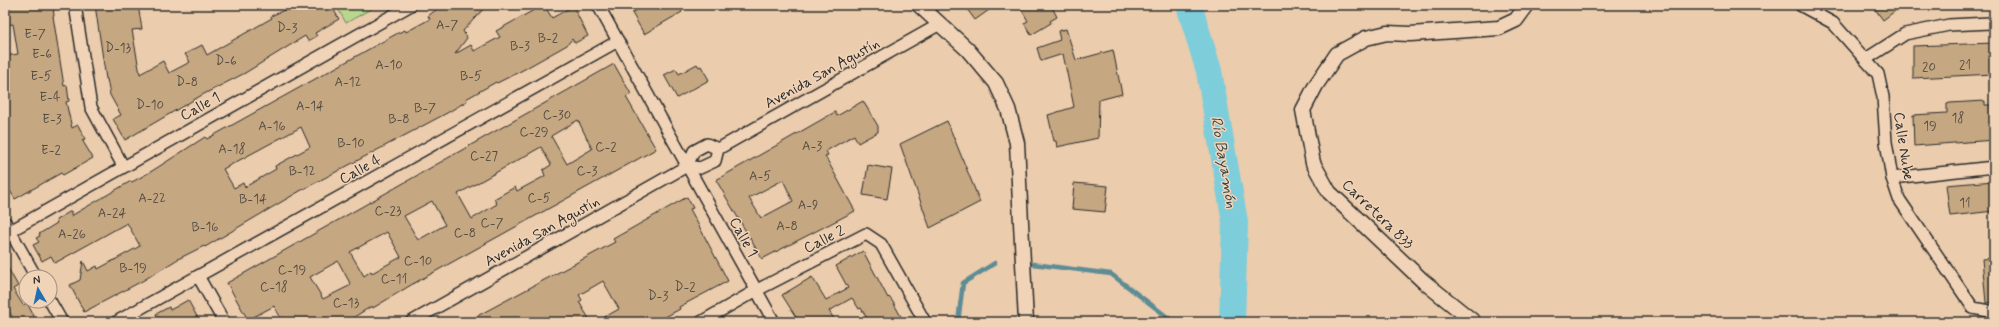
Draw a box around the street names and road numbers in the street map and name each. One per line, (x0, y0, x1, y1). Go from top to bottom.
street label: Avenida San Agustín (761, 34, 884, 115)
street label: Calle 1 (177, 88, 224, 126)
street label: Calle Nube (1888, 111, 1918, 182)
street label: Calle 4 (336, 150, 385, 190)
street label: Carretera 833 (1337, 175, 1418, 254)
street label: Avenida San Agustín (481, 192, 604, 273)
street label: Calle 1 (724, 214, 762, 261)
street label: Calle 2 (800, 221, 848, 259)

